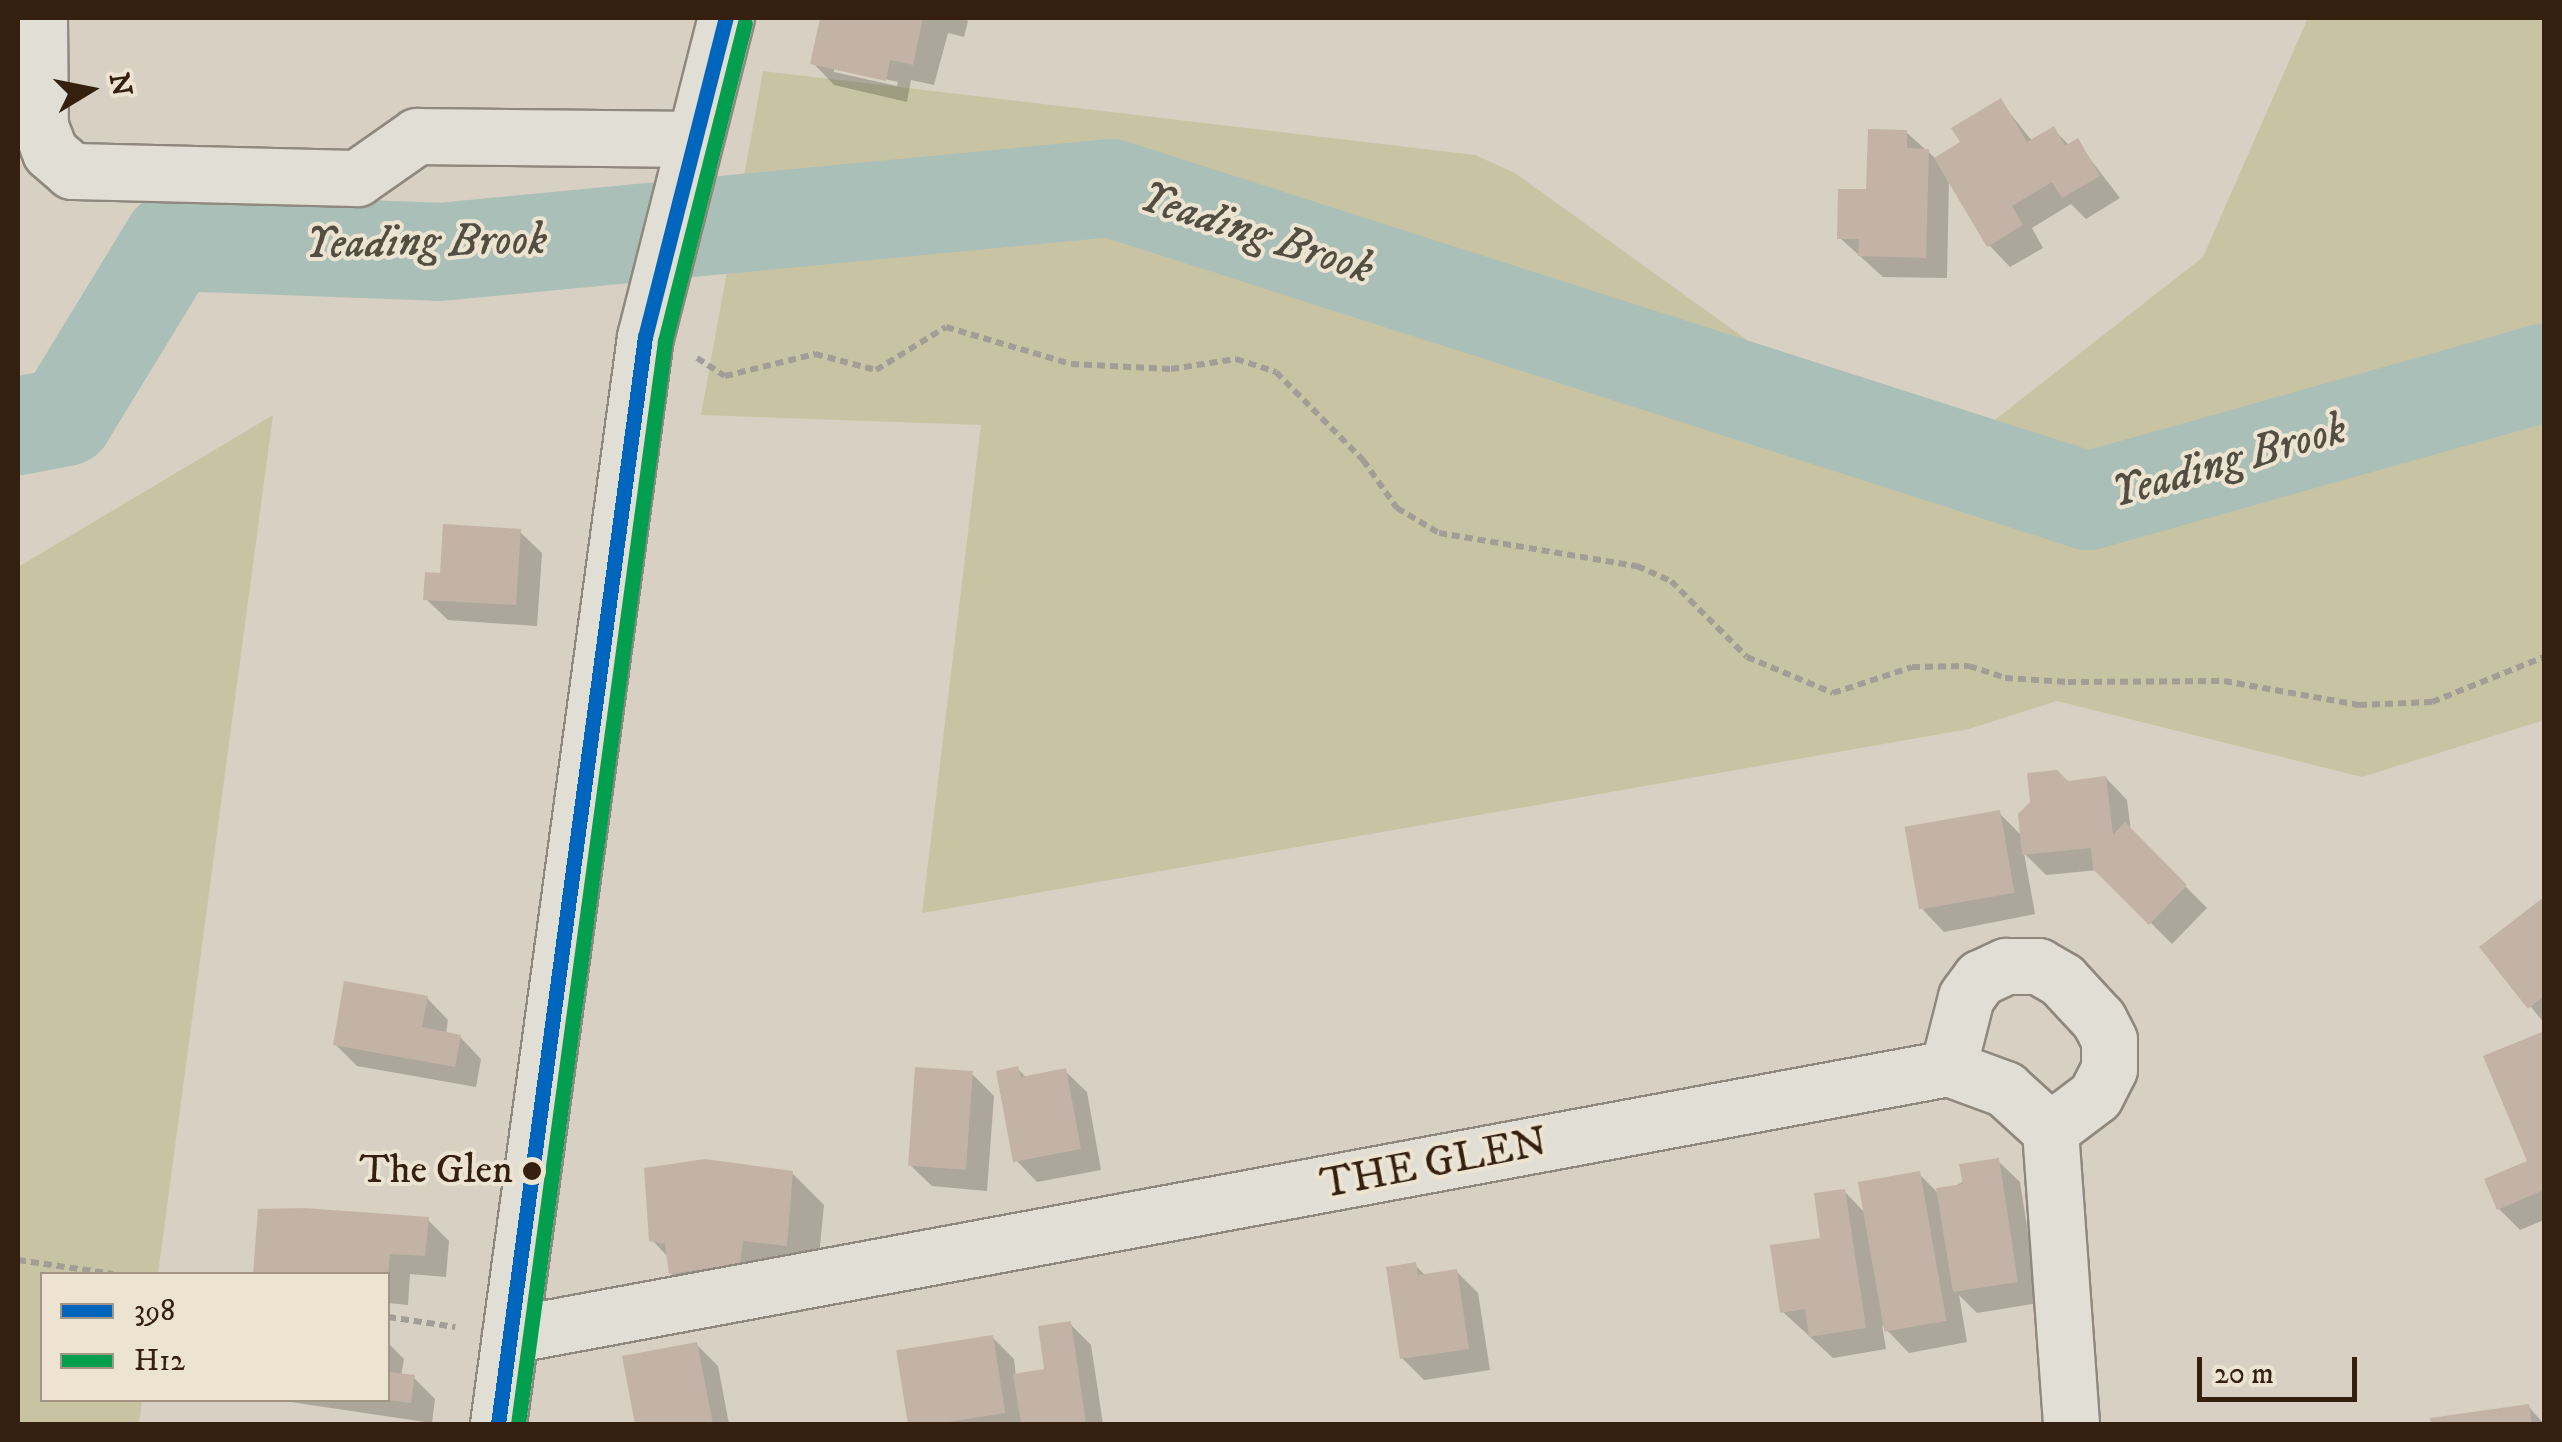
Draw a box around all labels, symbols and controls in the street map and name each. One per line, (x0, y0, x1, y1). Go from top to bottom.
north arrow (40, 40, 140, 140)
text: N (101, 70, 139, 99)
water label: Yeading Brook (1132, 171, 1380, 297)
water label: Yeading Brook (304, 214, 548, 272)
water label: Yeading Brook (2105, 403, 2353, 521)
street label: THE GLEN (1316, 1117, 1552, 1211)
place label: The Glen (359, 1147, 513, 1195)
marker: The Glen (522, 1161, 542, 1181)
legend (40, 1272, 390, 1402)
text: 398 (134, 1293, 175, 1330)
scale bar (2202, 1337, 2362, 1399)
text: H12 (134, 1343, 185, 1380)
text: 20 m (2214, 1356, 2274, 1393)

